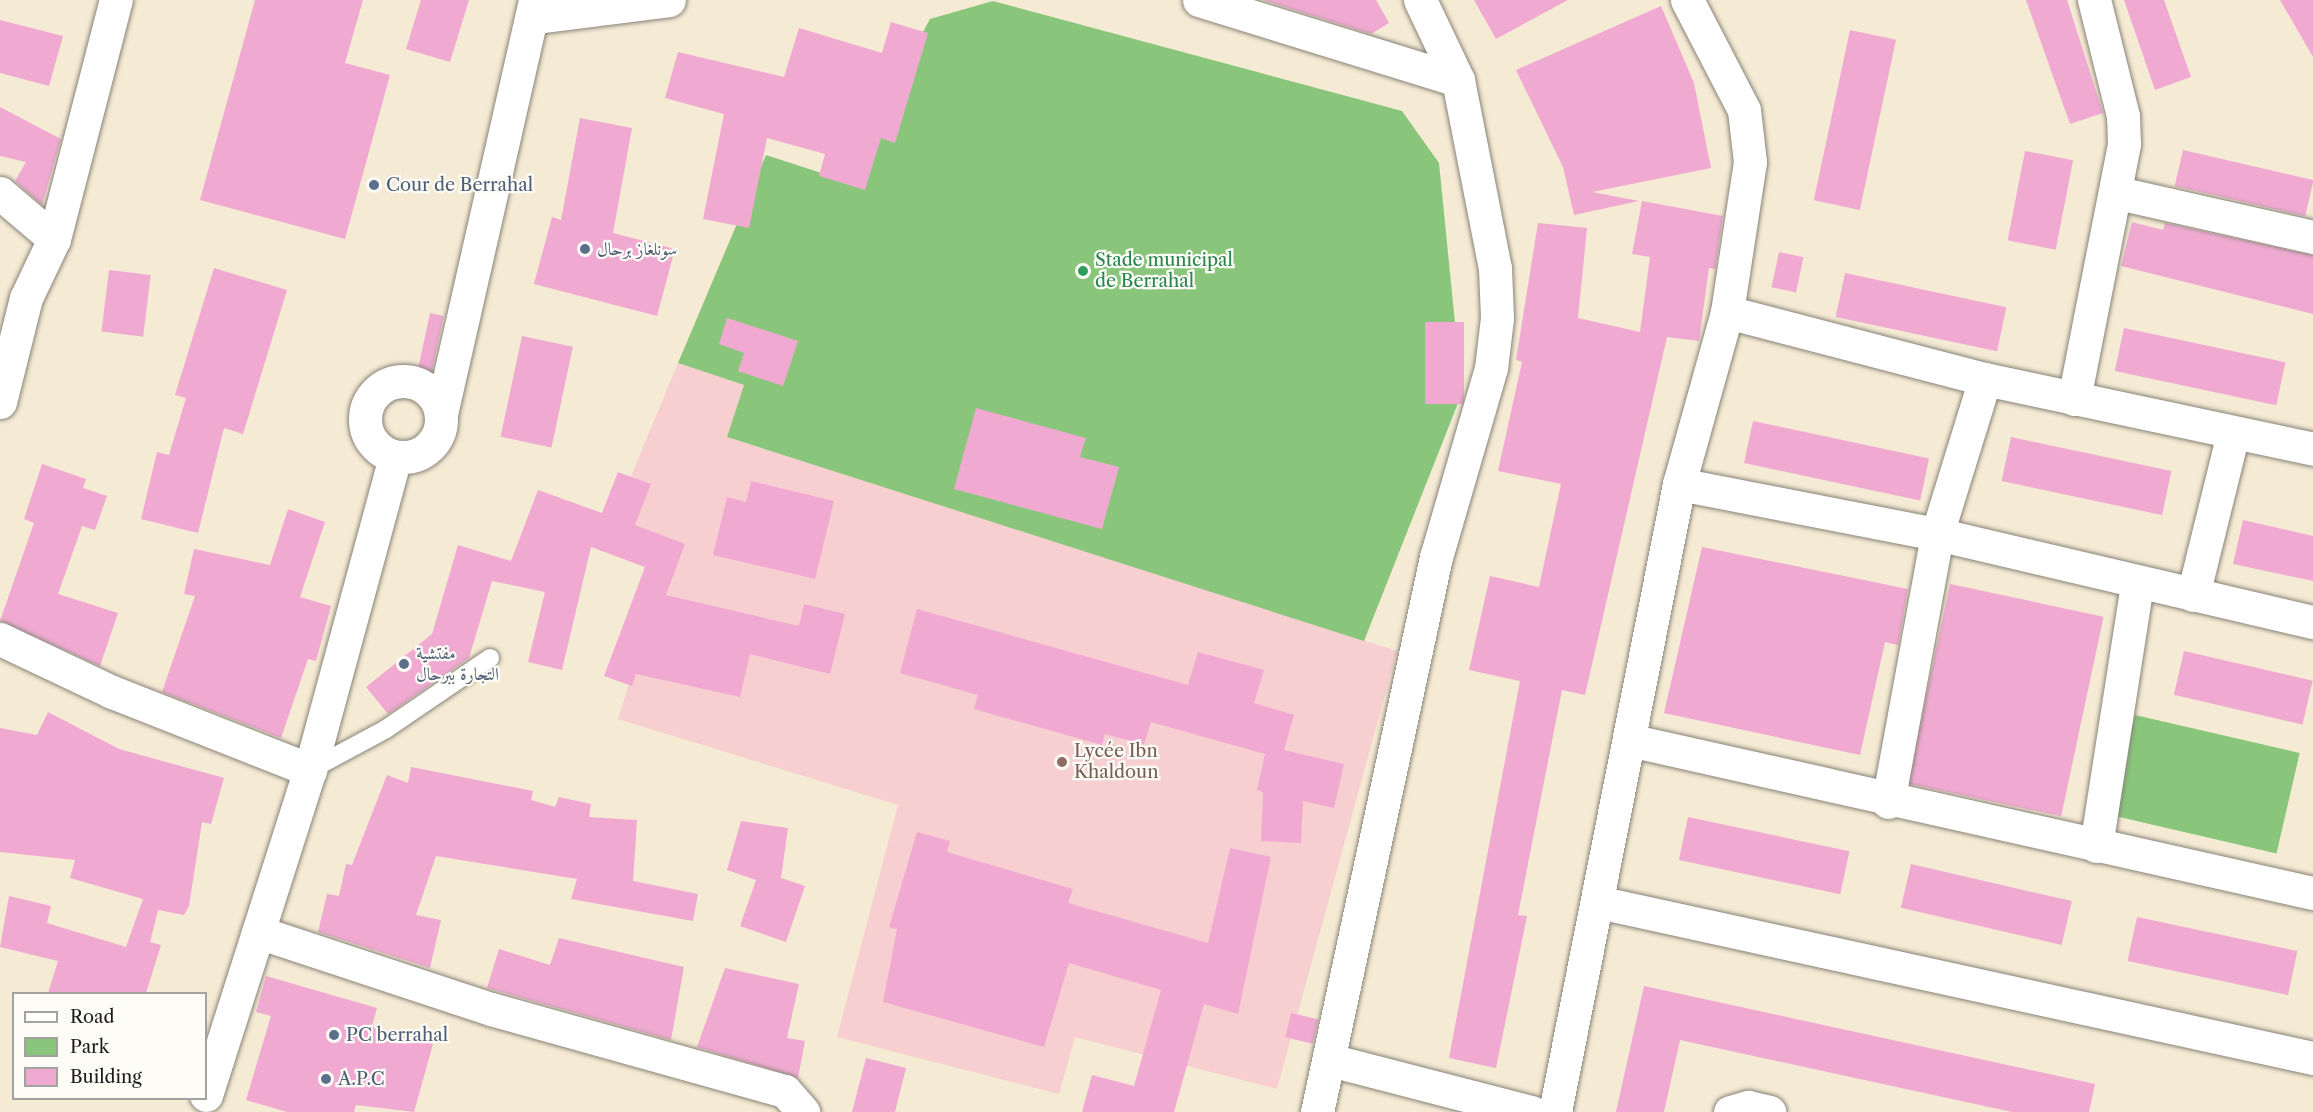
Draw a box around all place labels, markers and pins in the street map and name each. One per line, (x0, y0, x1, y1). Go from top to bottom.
place label: Cour de Berrahal (386, 174, 534, 196)
marker: Cour de Berrahal (367, 178, 381, 192)
place label: سونلغاز برحال (597, 238, 678, 260)
marker: سونلغاز برحال (578, 242, 592, 256)
place label: Stade municipal de Berrahal (1095, 250, 1233, 292)
marker: Stade municipal de Berrahal (1076, 264, 1090, 278)
place label: مفتشية التجارة ببرحال (416, 643, 499, 686)
marker: مفتشية التجارة ببرحال (397, 657, 411, 671)
place label: Lycée Ibn Khaldoun (1074, 741, 1158, 783)
marker: Lycée Ibn Khaldoun (1055, 755, 1069, 769)
place label: PC berrahal (346, 1024, 448, 1046)
marker: PC berrahal (327, 1028, 341, 1042)
place label: A.P.C (338, 1068, 385, 1090)
marker: A.P.C (319, 1072, 333, 1086)

